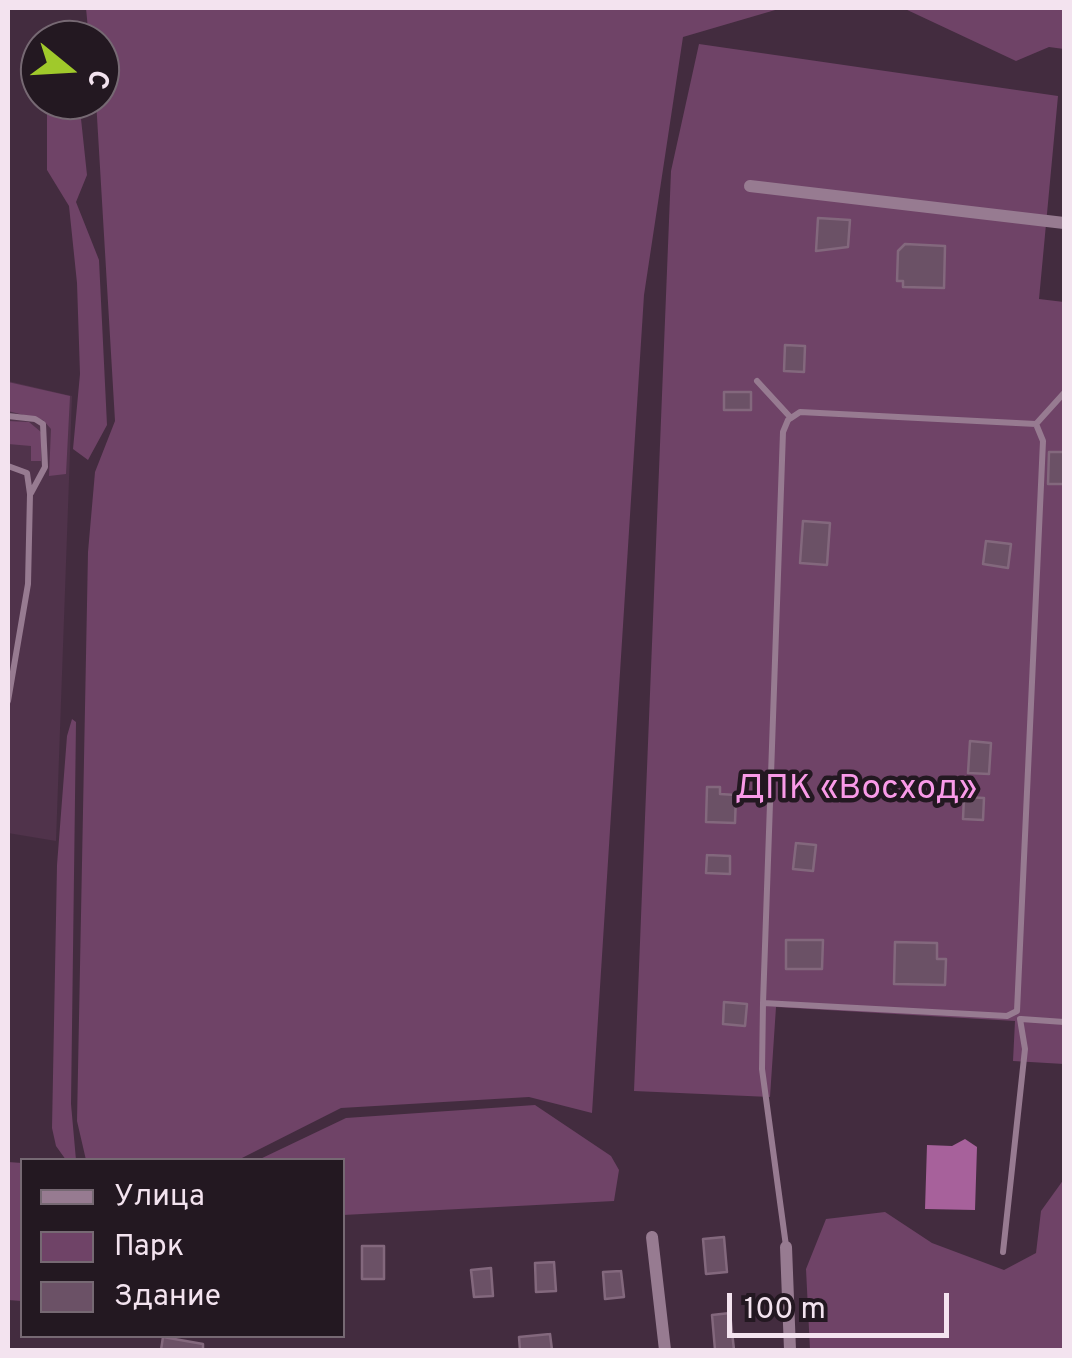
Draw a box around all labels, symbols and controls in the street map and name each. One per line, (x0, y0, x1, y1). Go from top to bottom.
north arrow (20, 20, 120, 120)
text: С (77, 65, 117, 93)
park label: ДПК «Восход» (735, 770, 977, 812)
legend (20, 1158, 345, 1338)
text: Улица (114, 1179, 205, 1216)
text: Парк (114, 1229, 184, 1266)
scale bar (732, 1273, 954, 1335)
text: Здание (114, 1279, 221, 1316)
text: 100 m (744, 1292, 826, 1329)

